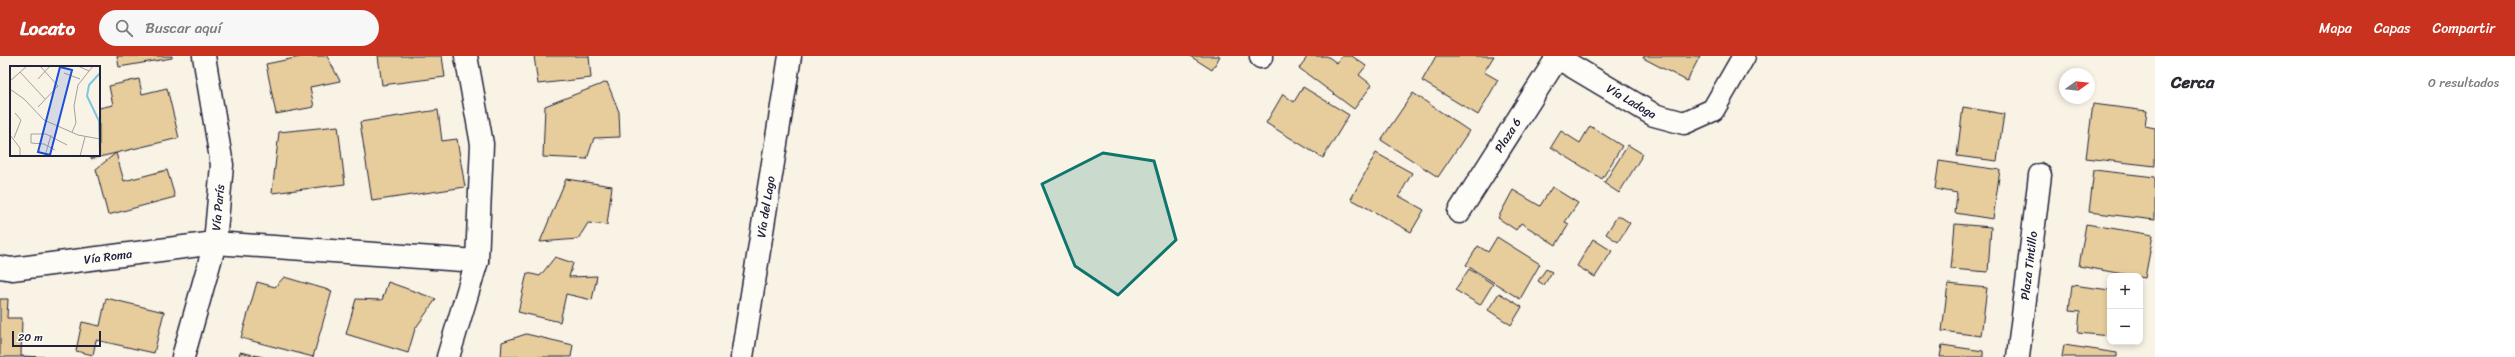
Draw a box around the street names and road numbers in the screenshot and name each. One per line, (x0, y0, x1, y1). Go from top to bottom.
street label: Vía Ladoga (1602, 78, 1661, 125)
street label: Plaza 6 (1488, 113, 1528, 157)
street label: Vía del Lago (750, 174, 782, 239)
street label: Vía París (205, 183, 231, 232)
street label: Plaza Tintillo (2014, 230, 2044, 301)
street label: Vía Roma (83, 243, 133, 271)

